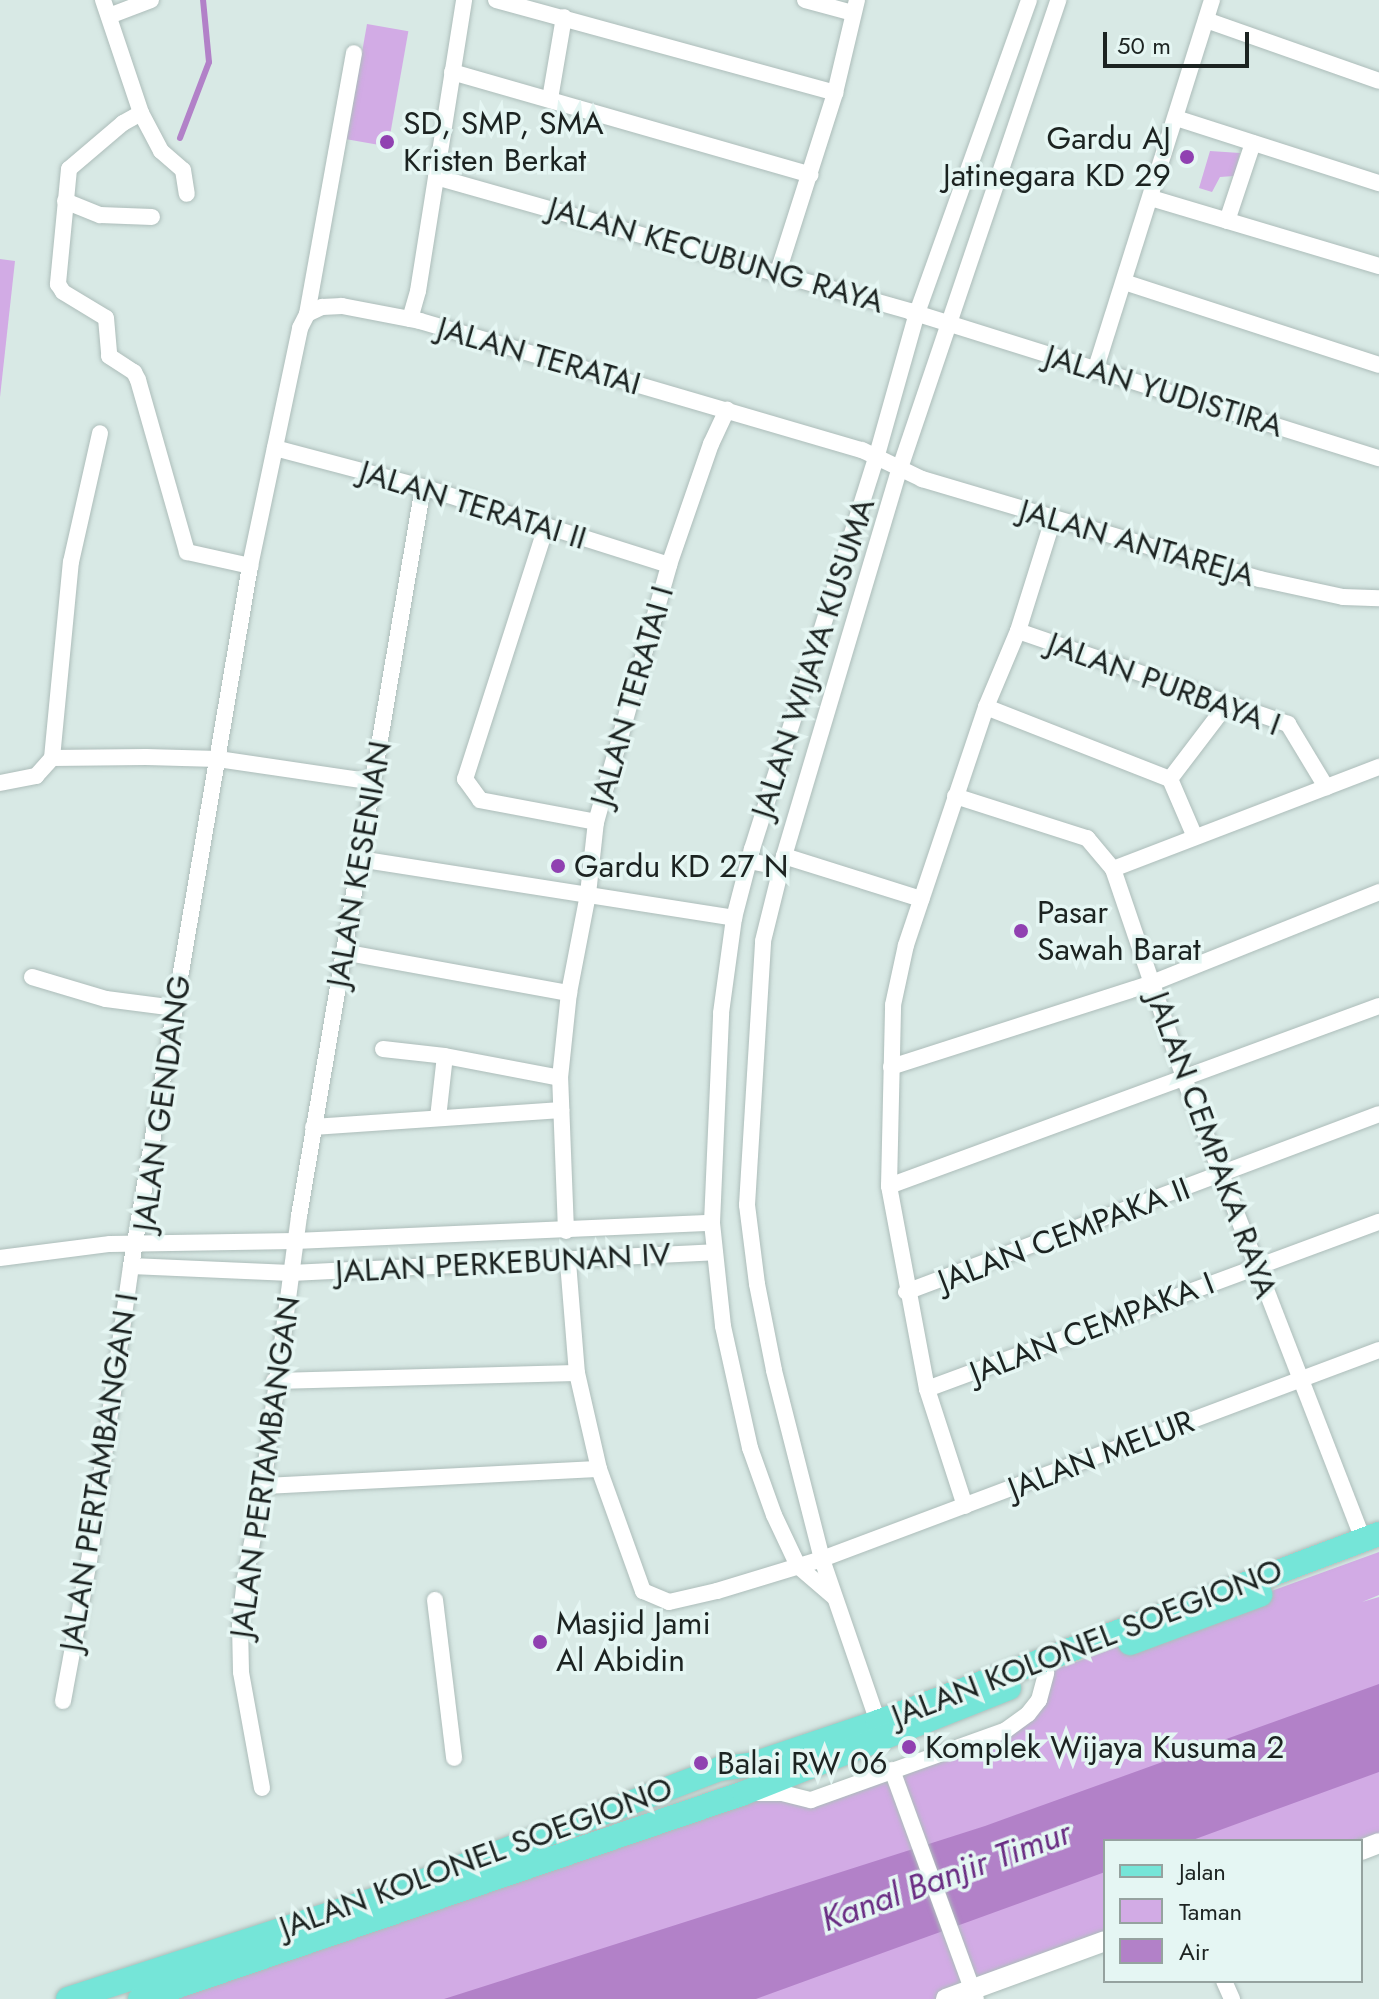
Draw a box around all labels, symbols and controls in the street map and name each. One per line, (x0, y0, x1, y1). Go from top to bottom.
scale bar (1107, 16, 1253, 66)
text: 50 m (1117, 28, 1171, 63)
place label: SD, SMP, SMA Kristen Berkat (403, 105, 604, 180)
place label: Gardu AJ Jatinegara KD 29 (943, 120, 1171, 195)
marker: SD, SMP, SMA Kristen Berkat (378, 133, 396, 151)
marker: Gardu AJ Jatinegara KD 29 (1178, 148, 1196, 166)
street label: JALAN KECUBUNG RAYA (544, 189, 888, 321)
street label: JALAN TERATAI (433, 309, 645, 403)
street label: JALAN YUDISTIRA (1040, 337, 1288, 445)
street label: JALAN TERATAI II (355, 452, 591, 558)
street label: JALAN ANTAREJA (1015, 491, 1259, 595)
street label: JALAN WIJAYA KUSUMA (743, 493, 883, 823)
street label: JALAN TERATAI I (582, 582, 682, 810)
street label: JALAN PURBAYA I (1042, 624, 1286, 744)
street label: JALAN KESENIAN (318, 738, 400, 990)
place label: Gardu KD 27 N (574, 847, 789, 885)
marker: Gardu KD 27 N (549, 857, 567, 875)
place label: Pasar Sawah Barat (1037, 894, 1201, 969)
marker: Pasar Sawah Barat (1012, 922, 1030, 940)
street label: JALAN GENDANG (125, 972, 199, 1234)
street label: JALAN CEMPAKA RAYA (1139, 987, 1285, 1303)
street label: JALAN CEMPAKA II (933, 1169, 1195, 1301)
street label: JALAN PERKEBUNAN IV (334, 1235, 672, 1291)
street label: JALAN CEMPAKA I (965, 1264, 1219, 1392)
street label: JALAN PERTAMBANGAN I (52, 1290, 146, 1654)
street label: JALAN PERTAMBANGAN (222, 1294, 308, 1640)
street label: JALAN MELUR (1003, 1402, 1199, 1508)
street label: JALAN KOLONEL SOEGIONO (886, 1551, 1288, 1735)
place label: Masjid Jami Al Abidin (556, 1605, 711, 1680)
marker: Masjid Jami Al Abidin (531, 1633, 549, 1651)
place label: Komplek Wijaya Kusuma 2 (925, 1728, 1284, 1766)
marker: Komplek Wijaya Kusuma 2 (900, 1738, 918, 1756)
place label: Balai RW 06 (717, 1744, 888, 1782)
marker: Balai RW 06 (692, 1754, 710, 1772)
street label: JALAN KOLONEL SOEGIONO (274, 1769, 678, 1947)
water label: Kanal Banjir Timur (816, 1812, 1076, 1940)
legend (1103, 1839, 1363, 1983)
text: Jalan (1179, 1854, 1226, 1889)
text: Taman (1179, 1894, 1242, 1929)
text: Air (1179, 1934, 1209, 1969)

